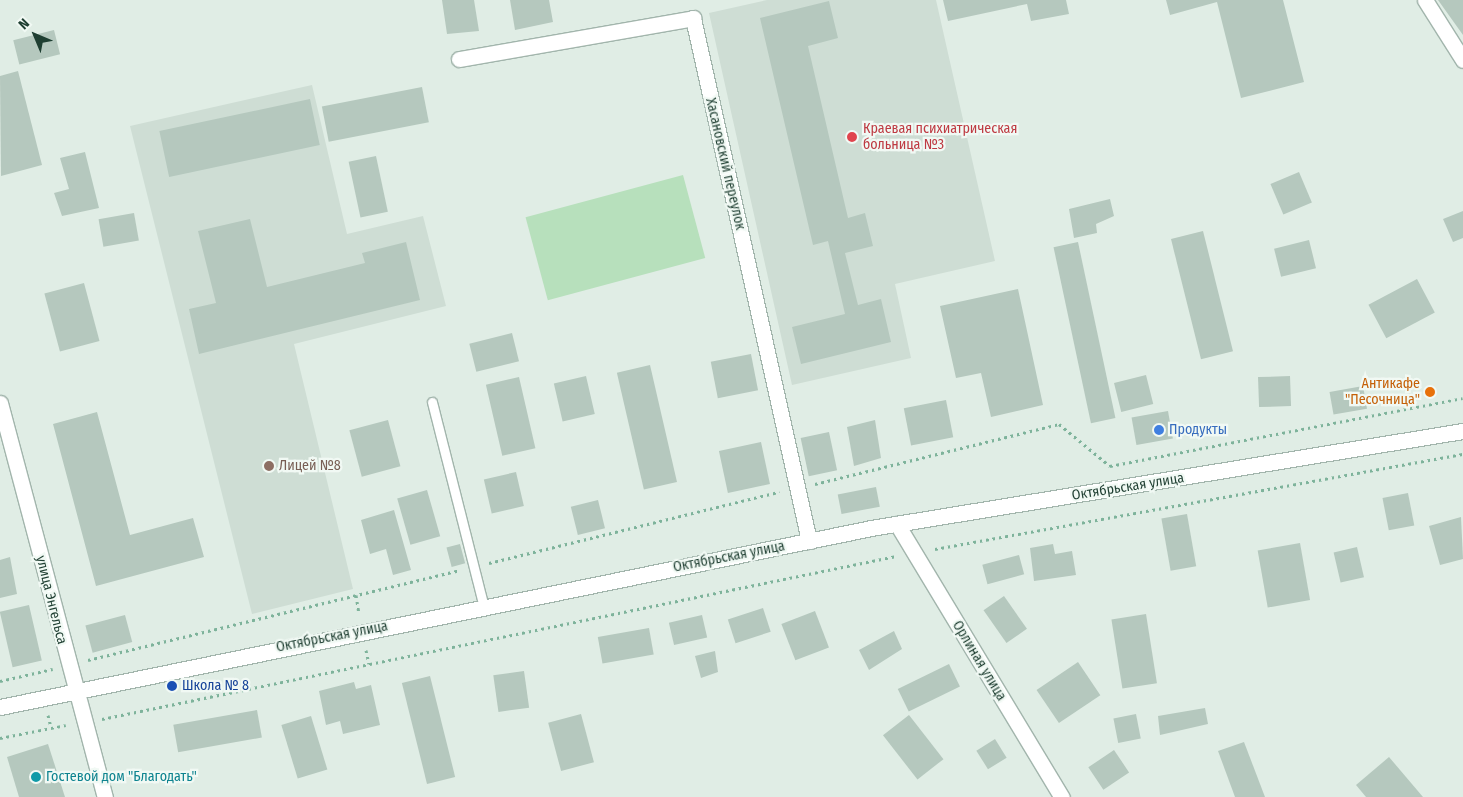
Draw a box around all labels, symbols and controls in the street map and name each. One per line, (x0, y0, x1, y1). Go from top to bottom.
north arrow (10, 10, 60, 60)
text: N (15, 15, 33, 33)
street label: Хасановский переулок (702, 96, 748, 232)
place label: Краевая психиатрическая больница №3 (863, 121, 1017, 154)
marker: Краевая психиатрическая больница №3 (845, 130, 859, 144)
place label: Антикафе "Песочница" (1345, 376, 1420, 408)
marker: Антикафе "Песочница" (1424, 386, 1436, 398)
place label: Продукты (1169, 422, 1227, 438)
marker: Продукты (1153, 424, 1165, 436)
place label: Лицей №8 (279, 458, 341, 474)
marker: Лицей №8 (263, 460, 275, 472)
street label: Октябрьская улица (1071, 470, 1185, 504)
street label: Октябрьская улица (672, 538, 786, 576)
street label: улица Энгельса (32, 554, 70, 646)
street label: Октябрьская улица (275, 618, 389, 656)
street label: Орлиная улица (949, 618, 1009, 704)
place label: Школа № 8 (182, 678, 249, 694)
marker: Школа № 8 (166, 680, 178, 692)
place label: Гостевой дом "Благодать" (46, 769, 197, 785)
marker: Гостевой дом "Благодать" (30, 771, 42, 783)

